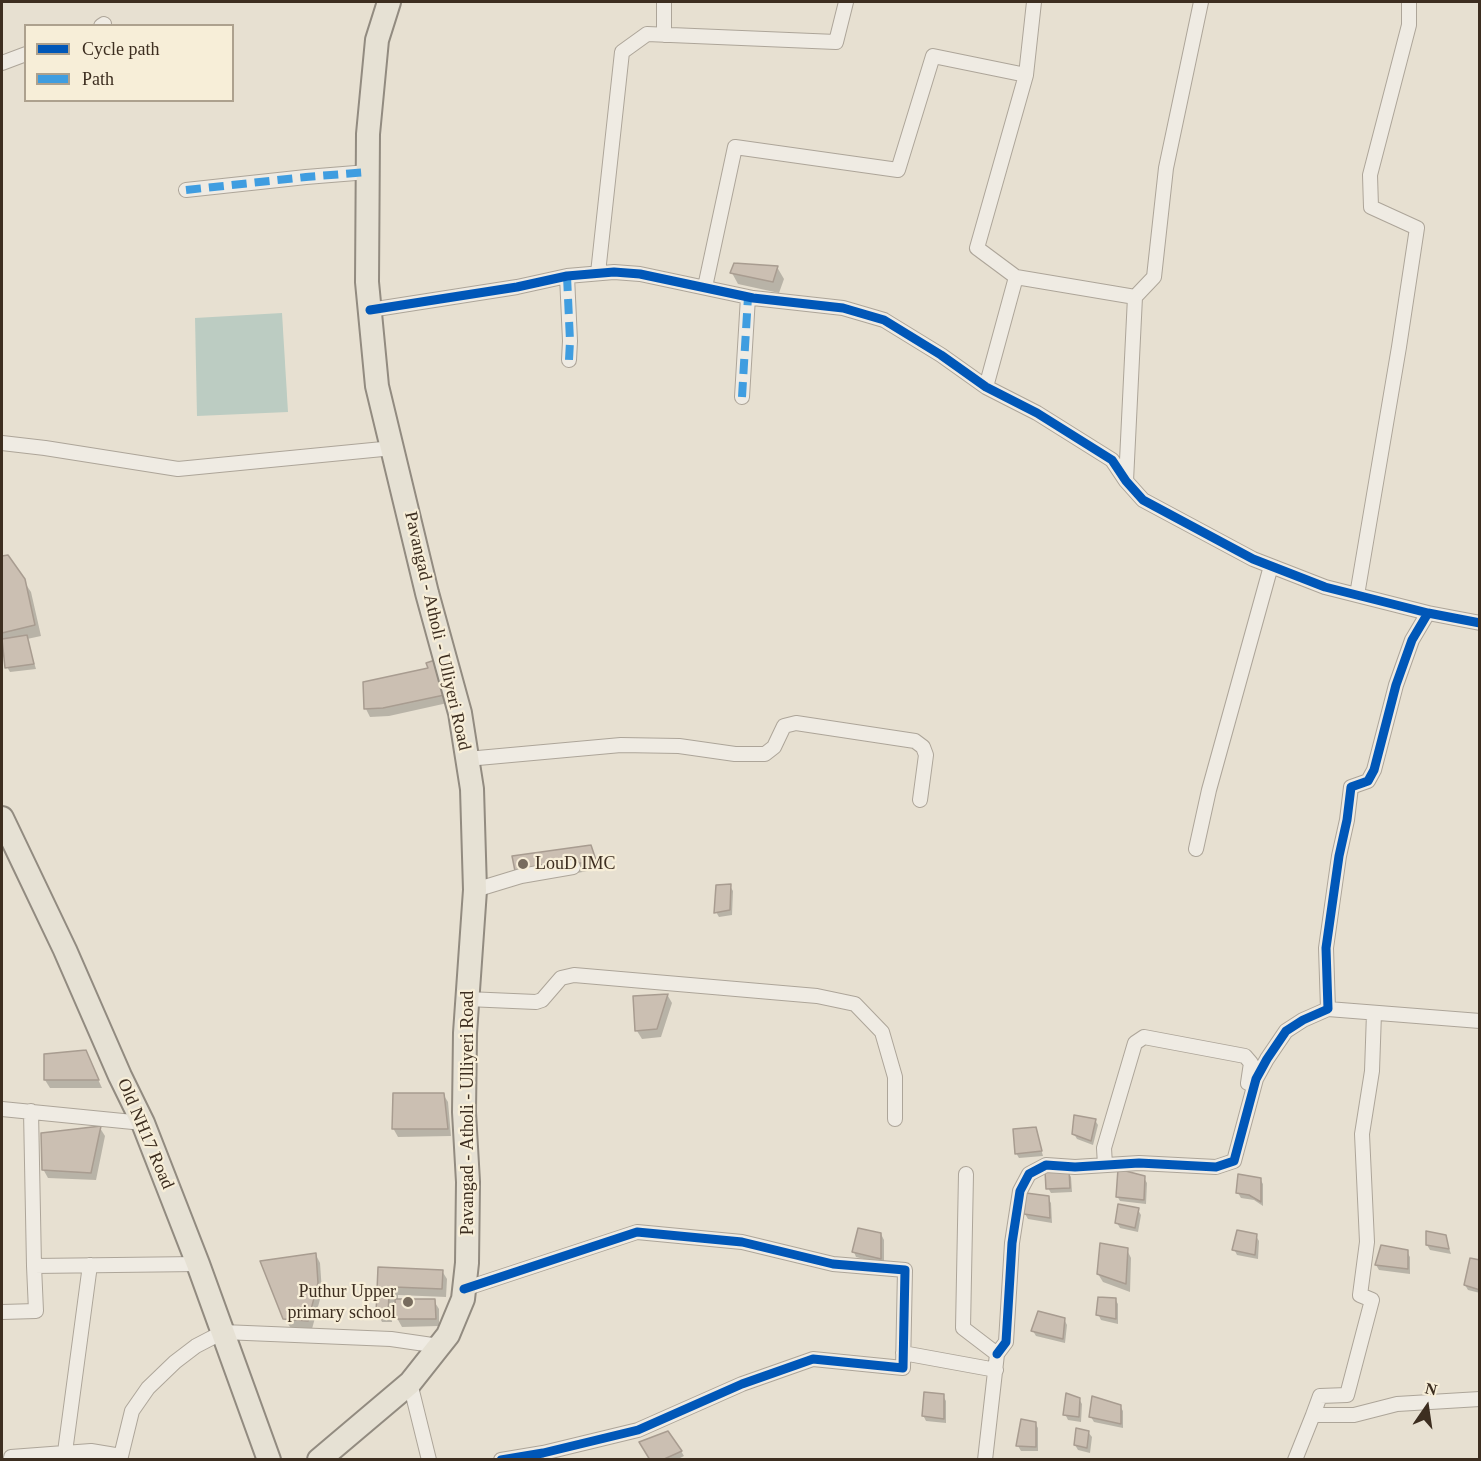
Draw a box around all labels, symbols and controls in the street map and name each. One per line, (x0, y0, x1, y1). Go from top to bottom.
legend (24, 24, 234, 102)
text: Cycle path (82, 39, 159, 59)
text: Path (82, 69, 114, 89)
street label: Pavangad - Atholi - Ulliyeri Road (399, 509, 475, 753)
place label: LouD IMC (535, 853, 615, 875)
marker: LouD IMC (516, 857, 530, 871)
street label: Pavangad - Atholi - Ulliyeri Road (457, 991, 479, 1235)
street label: Old NH17 Road (112, 1075, 178, 1193)
place label: Puthur Upper primary school (288, 1281, 396, 1324)
marker: Puthur Upper primary school (401, 1295, 415, 1309)
north arrow (1397, 1377, 1457, 1437)
text: N (1424, 1379, 1439, 1399)

